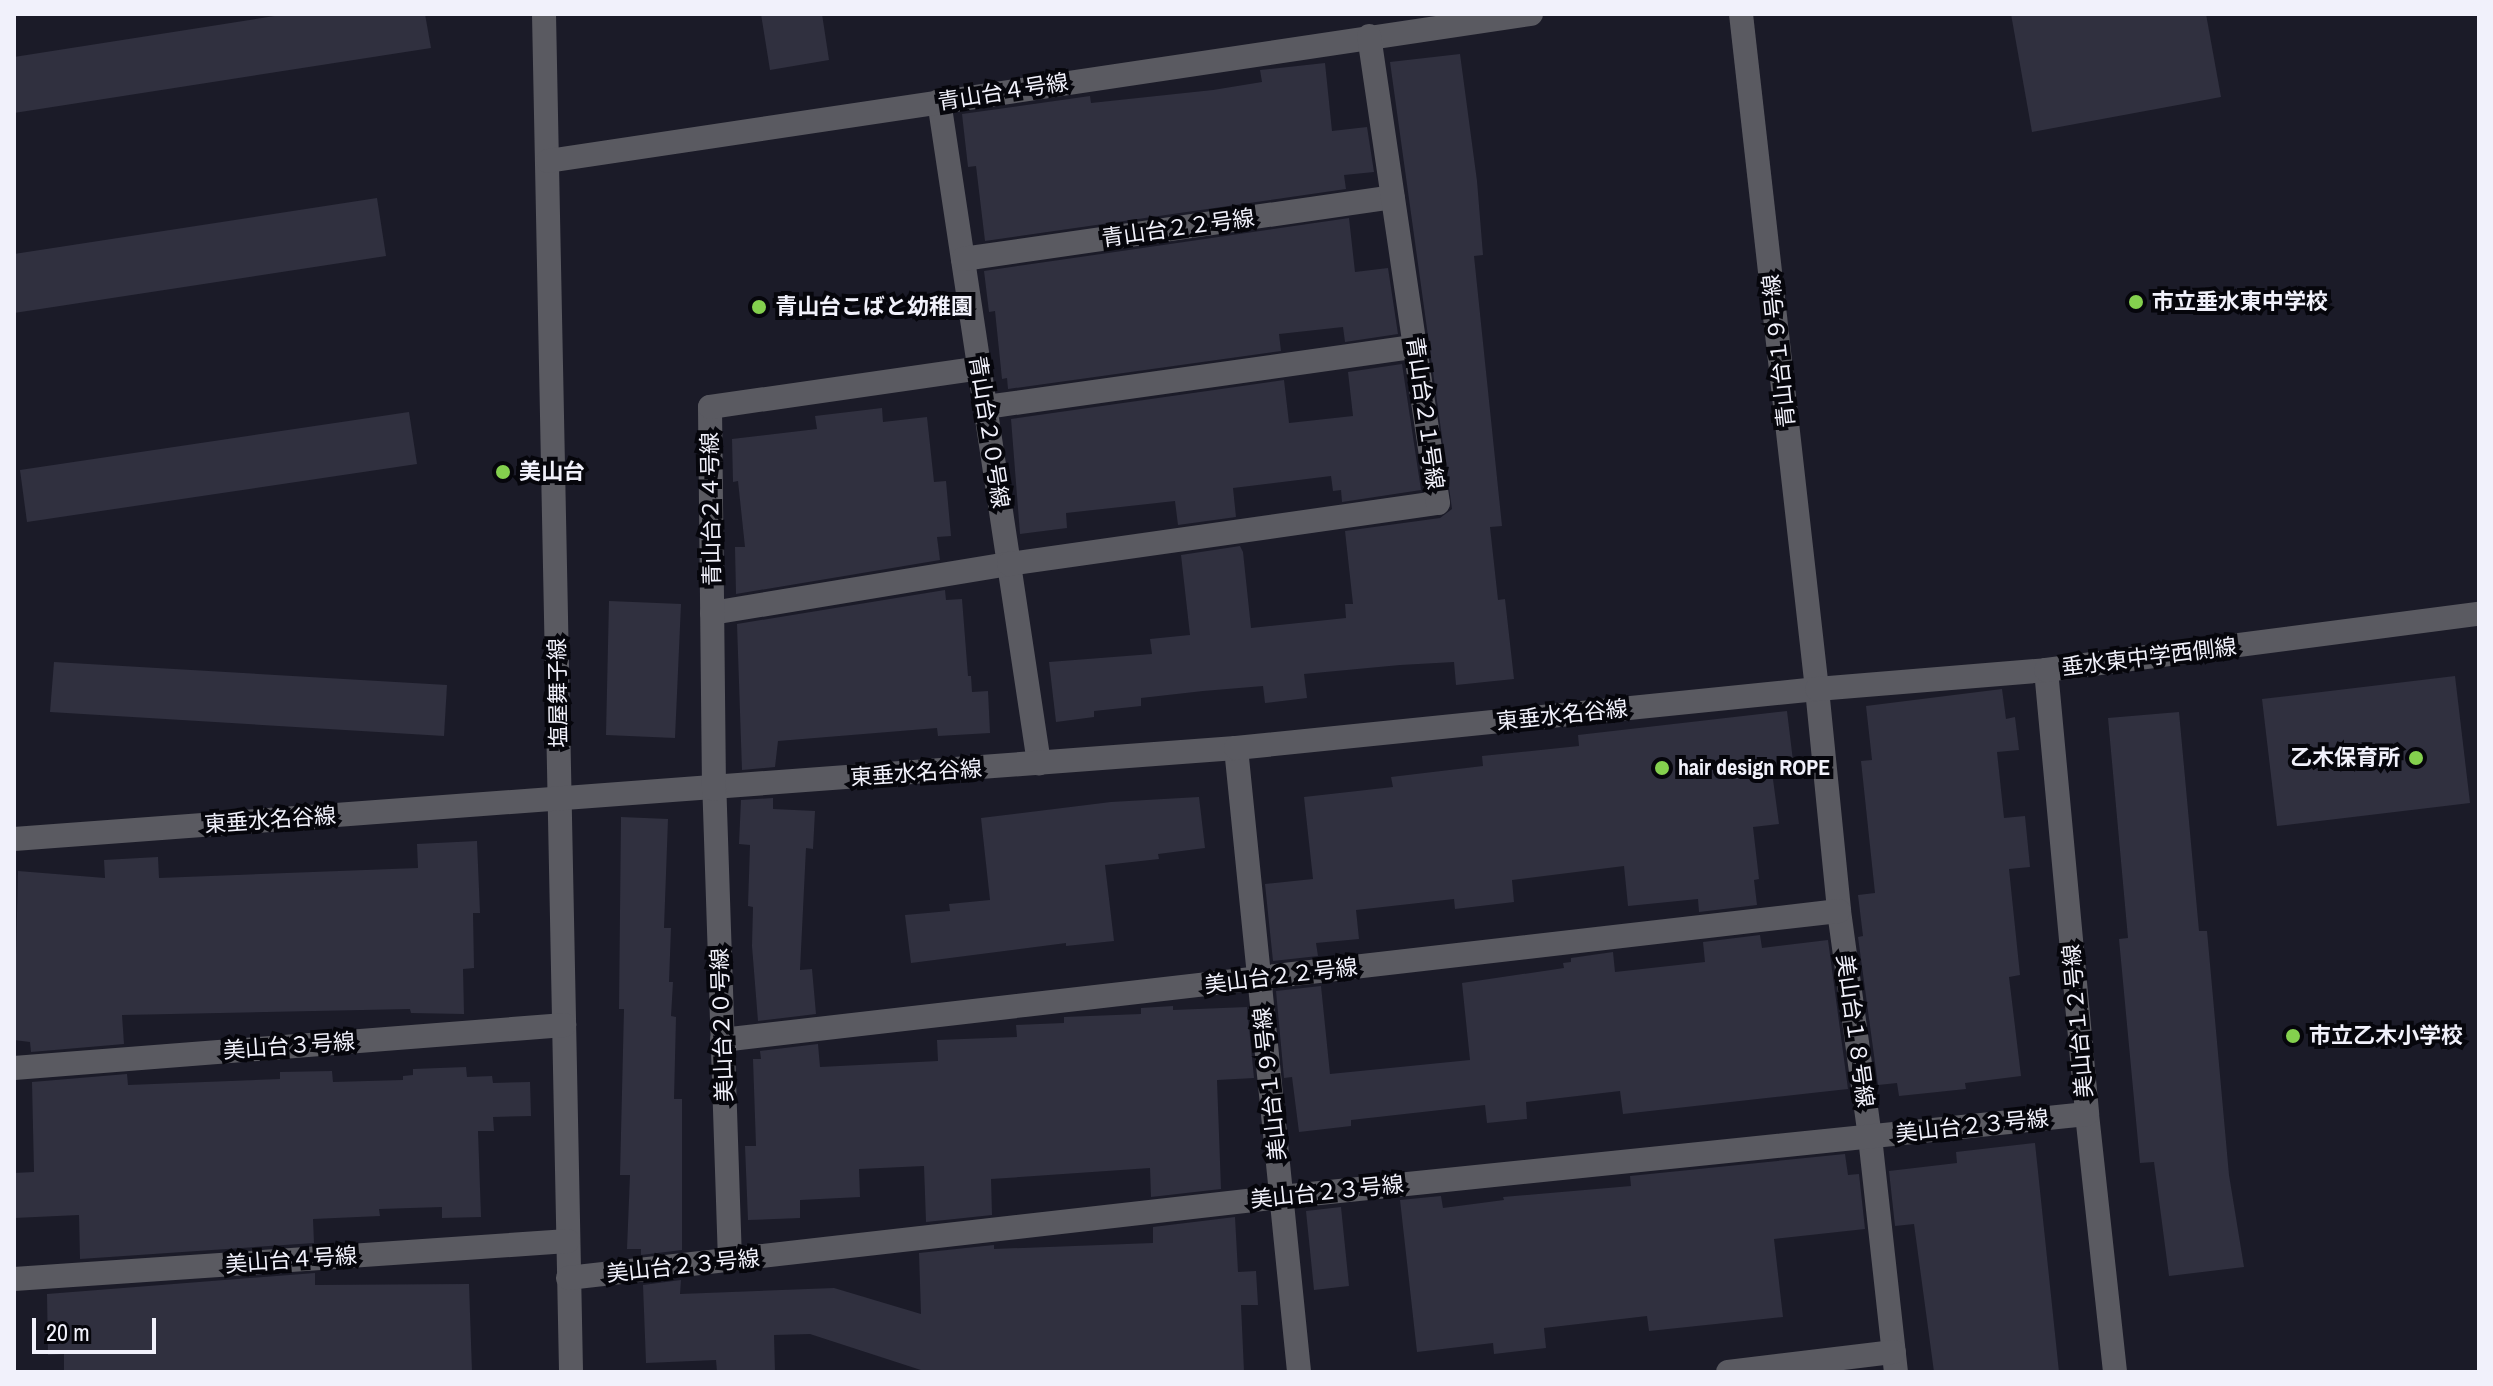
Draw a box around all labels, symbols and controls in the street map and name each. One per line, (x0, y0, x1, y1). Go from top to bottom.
street label: 青山台４号線 (936, 69, 1070, 115)
street label: 青山台２２号線 (1100, 204, 1256, 252)
street label: 青山台１９号線 (1758, 273, 1800, 429)
place label: 市立垂水東中学校 (2152, 289, 2328, 315)
marker: 市立垂水東中学校 (2127, 293, 2145, 311)
place label: 青山台こばと幼稚園 (775, 294, 973, 320)
marker: 青山台こばと幼稚園 (750, 298, 768, 316)
street label: 青山台２１号線 (1401, 335, 1449, 491)
street label: 青山台２０号線 (964, 354, 1014, 510)
street label: 青山台２４号線 (696, 432, 726, 586)
place label: 美山台 (519, 459, 585, 485)
marker: 美山台 (494, 463, 512, 481)
street label: 垂水東中学西側線 (2060, 633, 2238, 681)
street label: 塩屋舞子線 (544, 638, 572, 748)
street label: 東垂水名谷線 (1495, 695, 1629, 735)
place label: 乙木保育所 (2290, 745, 2400, 771)
marker: 乙木保育所 (2407, 749, 2425, 767)
street label: 東垂水名谷線 (849, 755, 983, 791)
place label: hair design ROPE (1678, 755, 1830, 781)
marker: hair design ROPE (1653, 759, 1671, 777)
street label: 東垂水名谷線 (203, 802, 337, 838)
street label: 美山台１２号線 (2058, 943, 2098, 1099)
street label: 美山台２０号線 (706, 948, 738, 1102)
street label: 美山台１８号線 (1831, 953, 1879, 1109)
street label: 美山台２２号線 (1203, 954, 1359, 998)
street label: 美山台１９号線 (1249, 1006, 1291, 1162)
place label: 市立乙木小学校 (2309, 1023, 2463, 1049)
marker: 市立乙木小学校 (2284, 1027, 2302, 1045)
street label: 美山台３号線 (222, 1028, 356, 1064)
street label: 美山台２３号線 (1894, 1105, 2050, 1147)
street label: 美山台２３号線 (1249, 1171, 1405, 1213)
street label: 美山台４号線 (224, 1242, 358, 1278)
street label: 美山台２３号線 (605, 1245, 761, 1287)
scale bar (36, 1302, 160, 1352)
text: 20 m (46, 1316, 90, 1348)

